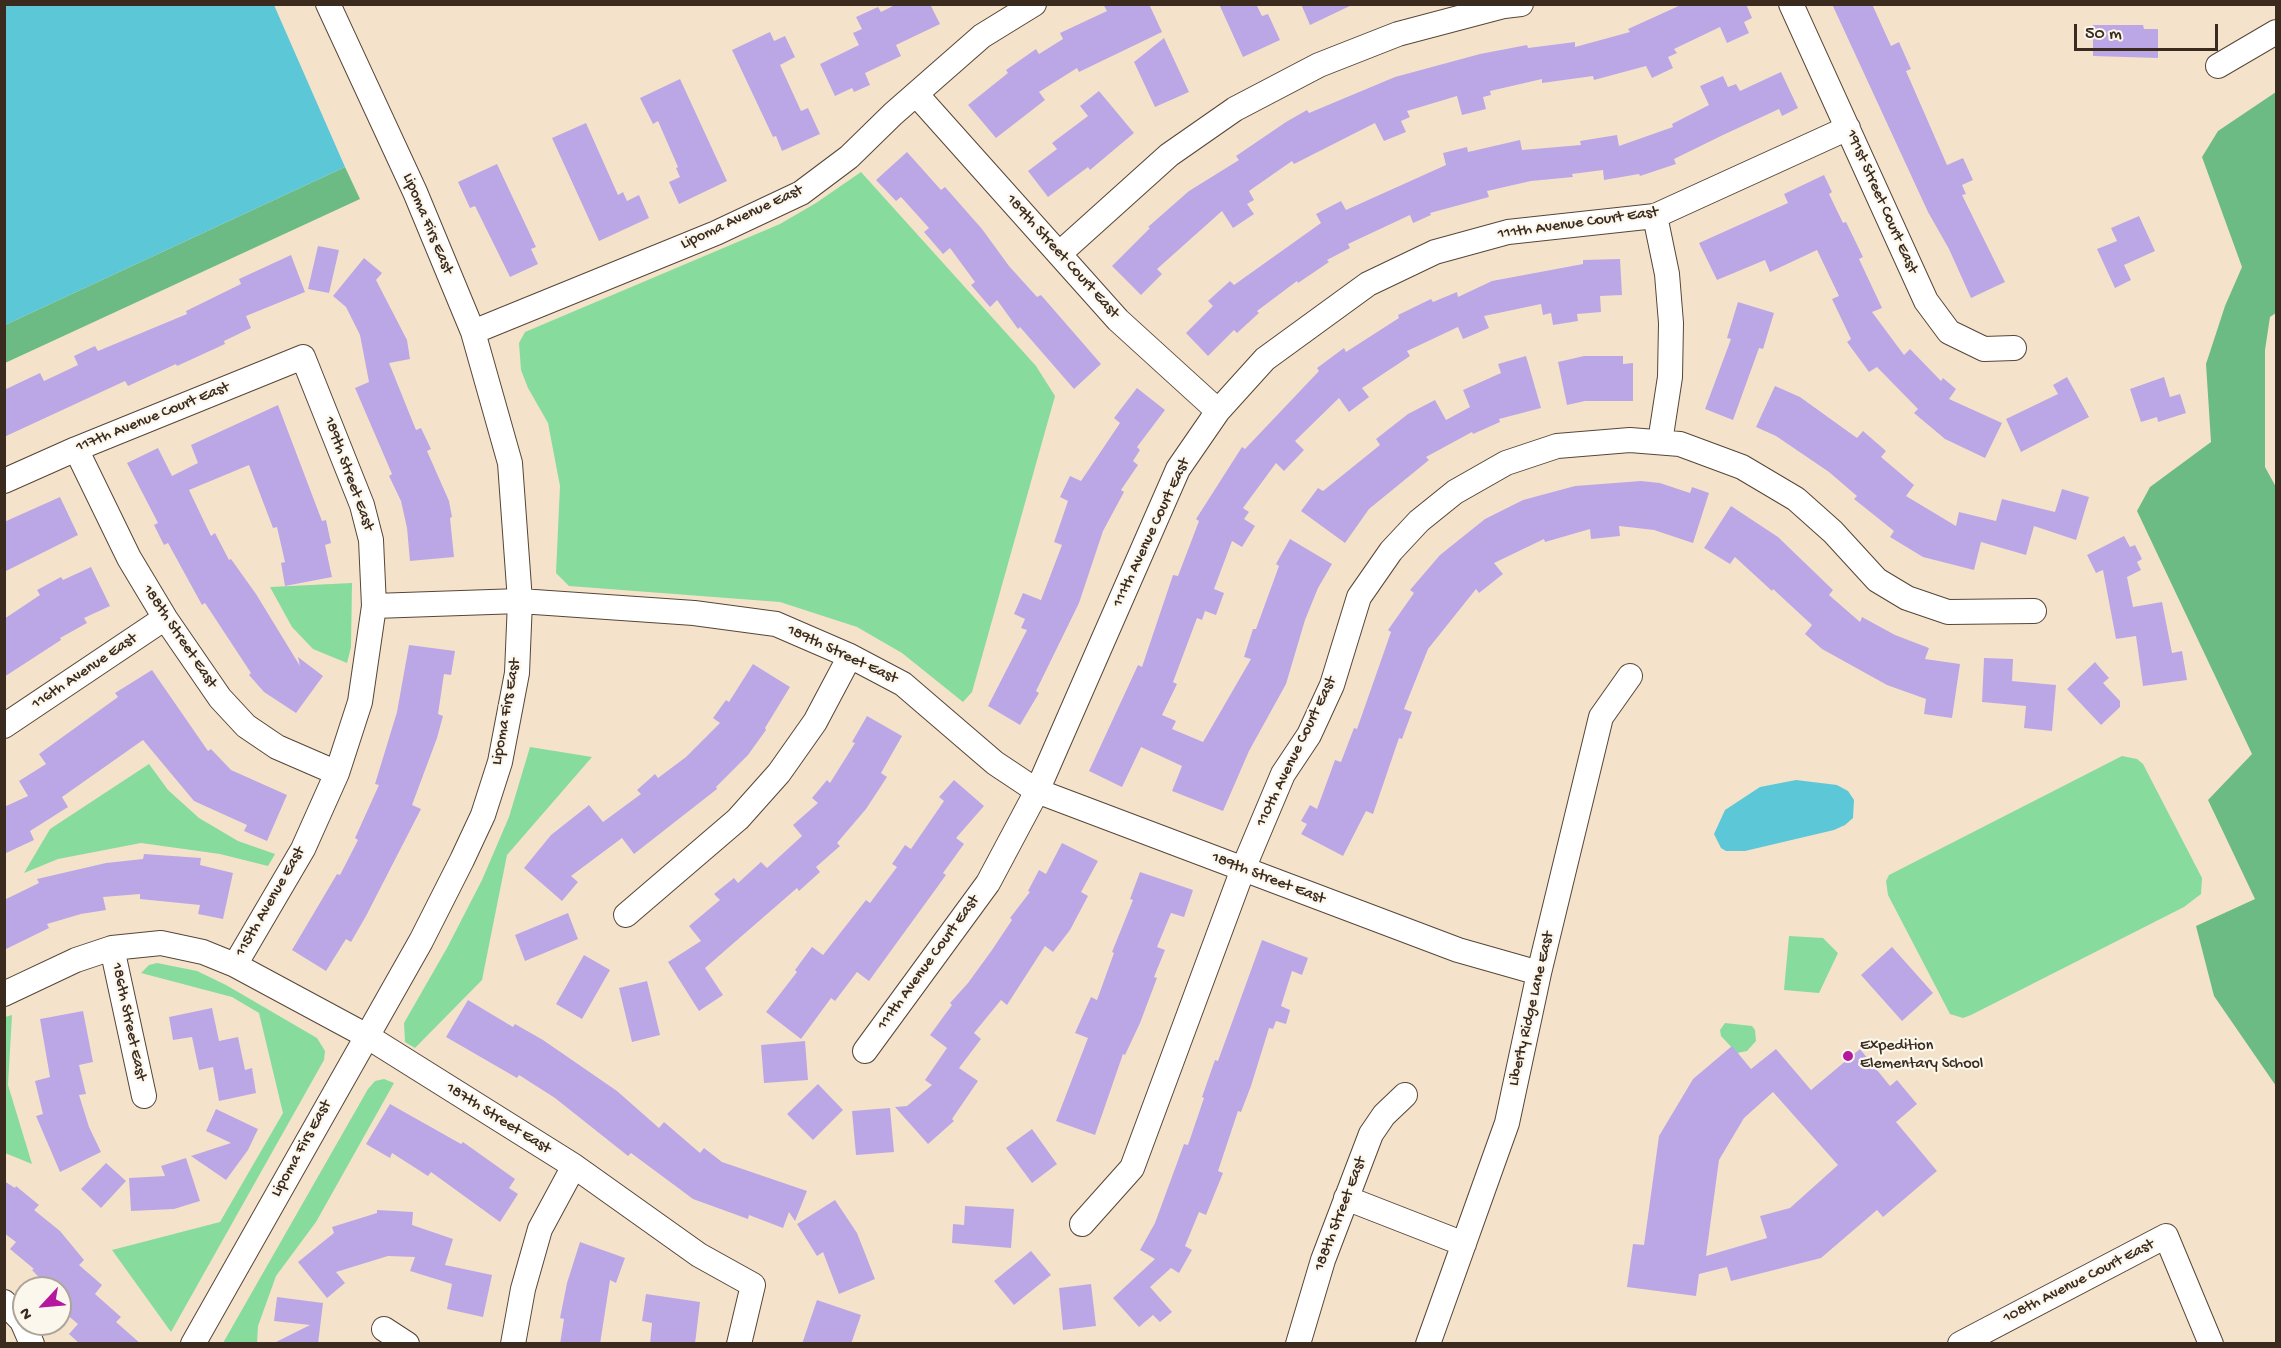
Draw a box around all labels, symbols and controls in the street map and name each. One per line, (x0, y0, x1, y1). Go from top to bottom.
scale bar (2077, 12, 2221, 50)
text: 50 m (2085, 24, 2122, 45)
street label: 191st Street Court East (1841, 127, 1921, 277)
street label: Lipoma Firs East (397, 171, 457, 277)
street label: Lipoma Avenue East (678, 181, 806, 255)
street label: 189th Street Court East (1001, 191, 1123, 323)
street label: 111th Avenue Court East (1496, 203, 1660, 245)
street label: 117th Avenue Court East (73, 378, 233, 458)
street label: 189th Street East (318, 414, 378, 534)
street label: 111th Avenue Court East (1109, 456, 1195, 610)
street label: 188th Street East (137, 582, 221, 692)
street label: 189th Street East (784, 621, 900, 689)
street label: 116th Avenue East (29, 630, 141, 714)
street label: Lipoma Firs East (488, 657, 526, 767)
street label: 110th Avenue Court East (1252, 674, 1342, 830)
street label: 115th Avenue East (232, 844, 310, 960)
street label: 189th Street East (1209, 849, 1327, 909)
street label: 111th Avenue Court East (874, 892, 984, 1034)
street label: Liberty Ridge Lane East (1505, 930, 1559, 1088)
street label: 186th Street East (106, 961, 150, 1083)
place label: Expedition Elementary School (1860, 1037, 1983, 1075)
marker: Expedition Elementary School (1841, 1049, 1855, 1063)
street label: 187th Street East (442, 1079, 554, 1159)
street label: Lipoma Firs East (267, 1097, 337, 1201)
street label: 188th Street East (1310, 1154, 1372, 1274)
street label: 108th Avenue Court East (2000, 1236, 2158, 1328)
north arrow (12, 1276, 72, 1336)
text: N (16, 1304, 38, 1322)

